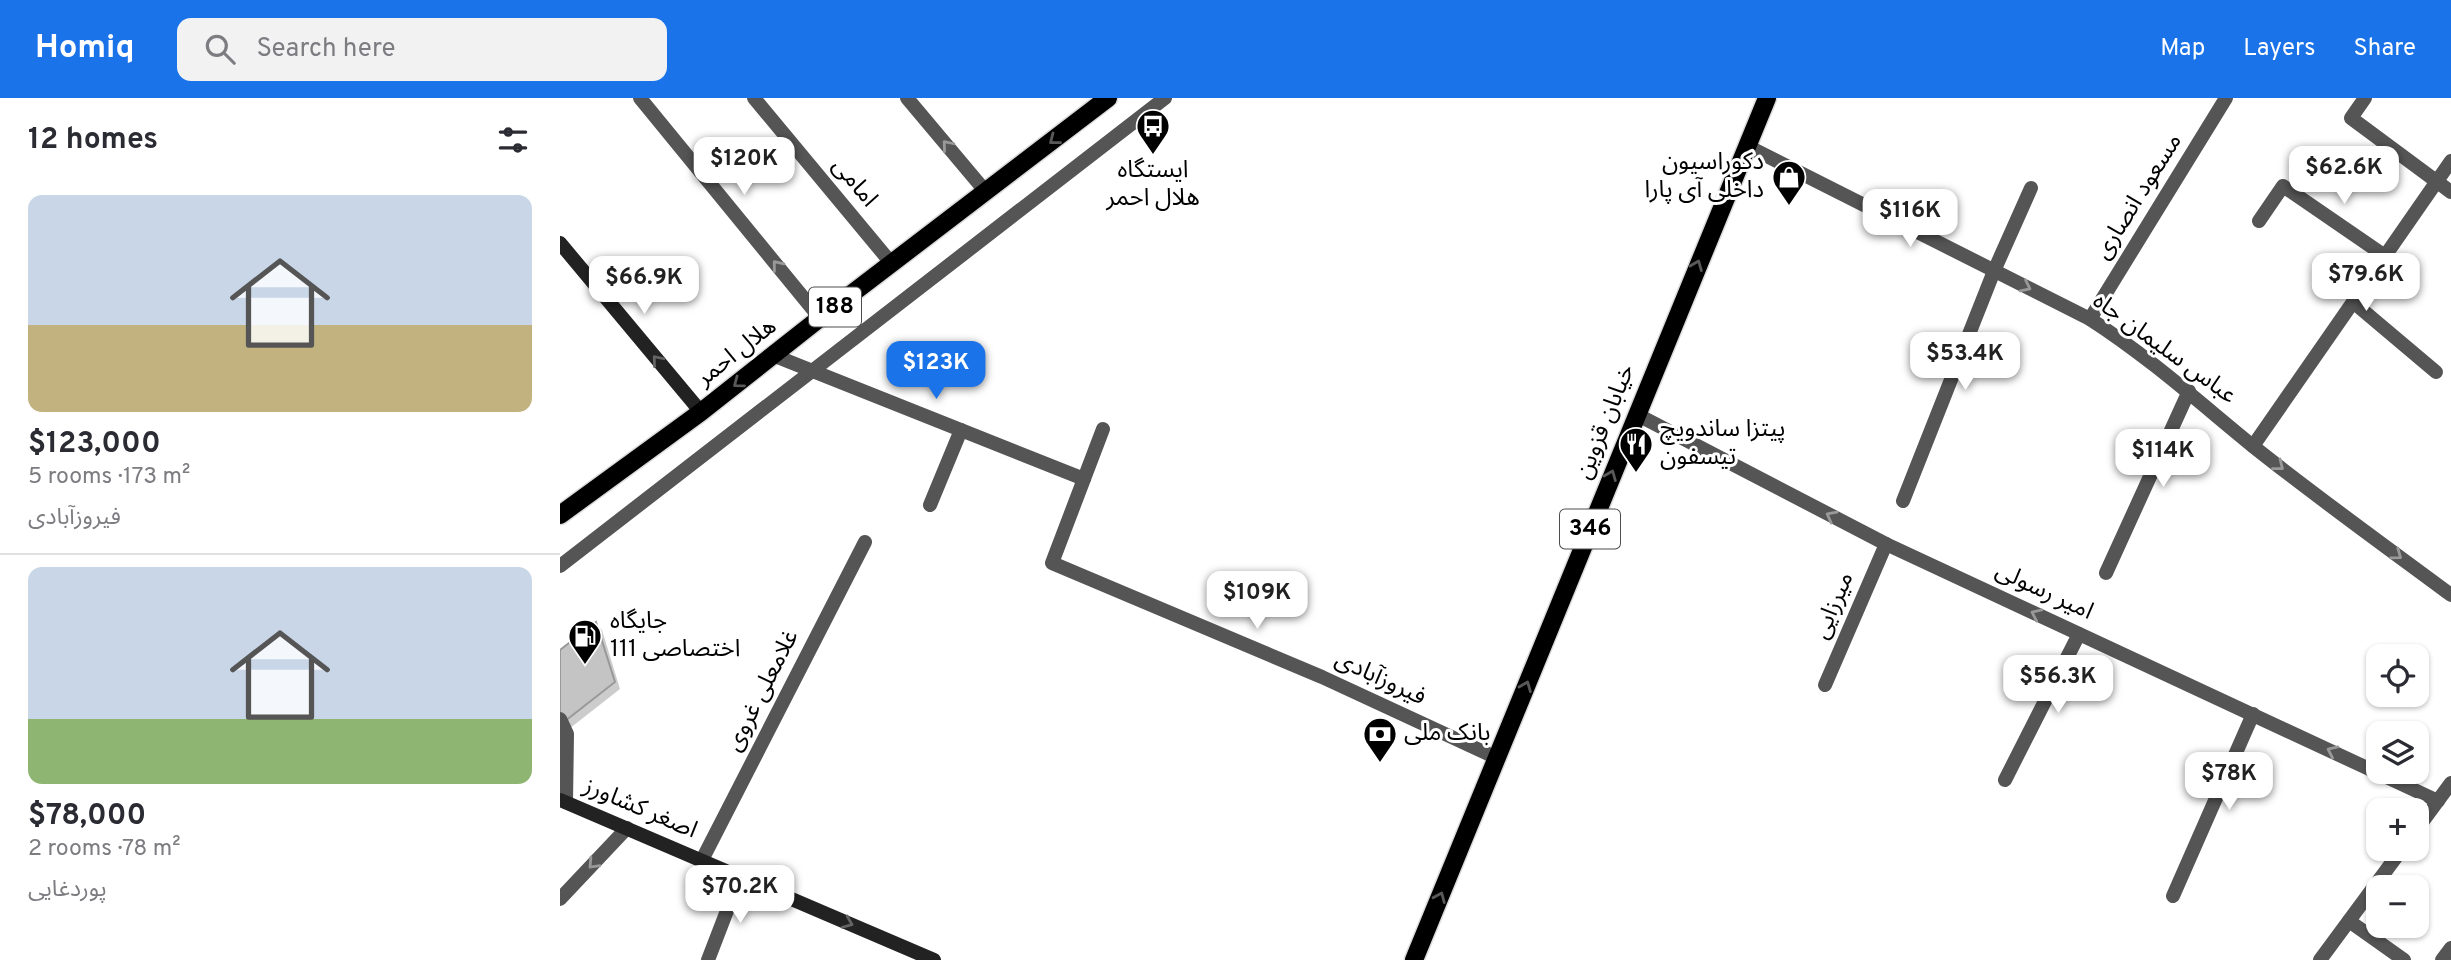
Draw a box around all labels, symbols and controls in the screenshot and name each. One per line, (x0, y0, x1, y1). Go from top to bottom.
search box (177, 18, 667, 81)
text: Homiq (35, 28, 135, 70)
icon: search (201, 30, 239, 68)
text: Search here (257, 33, 395, 66)
text: Map (2160, 34, 2205, 64)
text: Layers (2243, 34, 2315, 64)
text: Share (2353, 34, 2416, 64)
bus stop icon: ایستگاه هلال احمر (1134, 107, 1172, 156)
icon: filters (494, 121, 532, 159)
text: 12 homes (28, 122, 158, 159)
street label: مسعود انصاری (2088, 128, 2190, 266)
one-way arrow (1049, 131, 1062, 144)
pin: $120K (695, 138, 793, 197)
one-way arrow (943, 140, 955, 153)
text: $120K (710, 145, 778, 174)
pin: $62.6K (2287, 146, 2401, 206)
place label: دکوراسیون داخلی آی پارا (1645, 148, 1764, 206)
street label: امامی (825, 152, 883, 214)
text: $62.6K (2305, 154, 2383, 183)
place label: ایستگاه هلال احمر (1105, 156, 1200, 214)
shop icon: دکوراسیون داخلی آی پارا (1770, 158, 1808, 207)
pin: $116K (1861, 190, 1959, 249)
text: $116K (1879, 197, 1941, 226)
icon: home (217, 240, 343, 366)
pin: $79.6K (2309, 254, 2423, 313)
pin: $66.9K (587, 256, 701, 316)
one-way arrow (1689, 260, 1703, 272)
one-way arrow (773, 261, 785, 274)
text: $79.6K (2328, 261, 2404, 290)
text: $66.9K (605, 264, 683, 293)
one-way arrow (2019, 279, 2031, 293)
street label: عباس سلیمان جاه (2086, 287, 2242, 411)
road number: 188 (809, 288, 861, 327)
street label: هلال احمر (690, 312, 783, 394)
pin: $53.4K (1908, 332, 2022, 392)
text: $53.4K (1926, 340, 2004, 369)
pin: $123K (887, 342, 985, 401)
text: $123K (902, 349, 970, 378)
one-way arrow (653, 355, 665, 368)
street label: خیابان قزوین (1569, 360, 1643, 484)
one-way arrow (734, 375, 746, 388)
place label: پیتزا ساندویچ تیسفون (1660, 415, 1786, 473)
restaurant icon: پیتزا ساندویچ تیسفون (1617, 425, 1655, 474)
text: $123,000 (28, 426, 161, 463)
pin: $114K (2114, 430, 2212, 489)
text: $114K (2131, 437, 2195, 466)
one-way arrow (2271, 458, 2284, 470)
text: 5 rooms · 173 m² (28, 463, 190, 492)
one-way arrow (1603, 470, 1617, 482)
text: فیروزآبادی (28, 504, 121, 533)
road number: 346 (1560, 510, 1620, 548)
one-way arrow (1826, 510, 1838, 524)
one-way arrow (2389, 547, 2402, 559)
street label: امیر رسولی (1990, 556, 2098, 628)
street label: میرزایی (1807, 568, 1861, 644)
pin: $109K (1208, 572, 1306, 631)
text: $109K (1223, 579, 1291, 608)
place label: جایگاه اختصاصی 111 (610, 607, 740, 665)
one-way arrow (2031, 608, 2043, 622)
icon: home (217, 612, 343, 738)
fuel station icon: جایگاه اختصاصی 111 (566, 617, 604, 666)
street label: غلامعلی غروی (720, 625, 806, 757)
map controls (2366, 644, 2429, 938)
button: locate (2366, 644, 2429, 707)
street label: فیروزآبادی (1330, 645, 1430, 713)
pin: $56.3K (2001, 656, 2115, 715)
text: $56.3K (2019, 663, 2097, 692)
one-way arrow (1518, 681, 1532, 694)
bank icon: بانک ملی (1361, 715, 1399, 764)
place label: بانک ملی (1404, 719, 1490, 749)
button: layers (2366, 721, 2429, 784)
one-way arrow (2326, 745, 2339, 759)
pin: $78K (2188, 752, 2270, 812)
text: $78K (2201, 760, 2257, 789)
street label: اصغر کشاورز (578, 771, 701, 846)
text: $78,000 (28, 798, 146, 835)
button: + (2366, 798, 2429, 861)
text: 2 rooms · 78 m² (28, 835, 181, 864)
one-way arrow (589, 855, 602, 868)
pin: $70.2K (683, 866, 797, 925)
text: $70.2K (701, 873, 779, 902)
button: − (2366, 875, 2429, 938)
text: پوردغایی (28, 876, 107, 905)
one-way arrow (1431, 892, 1445, 904)
one-way arrow (841, 915, 853, 929)

